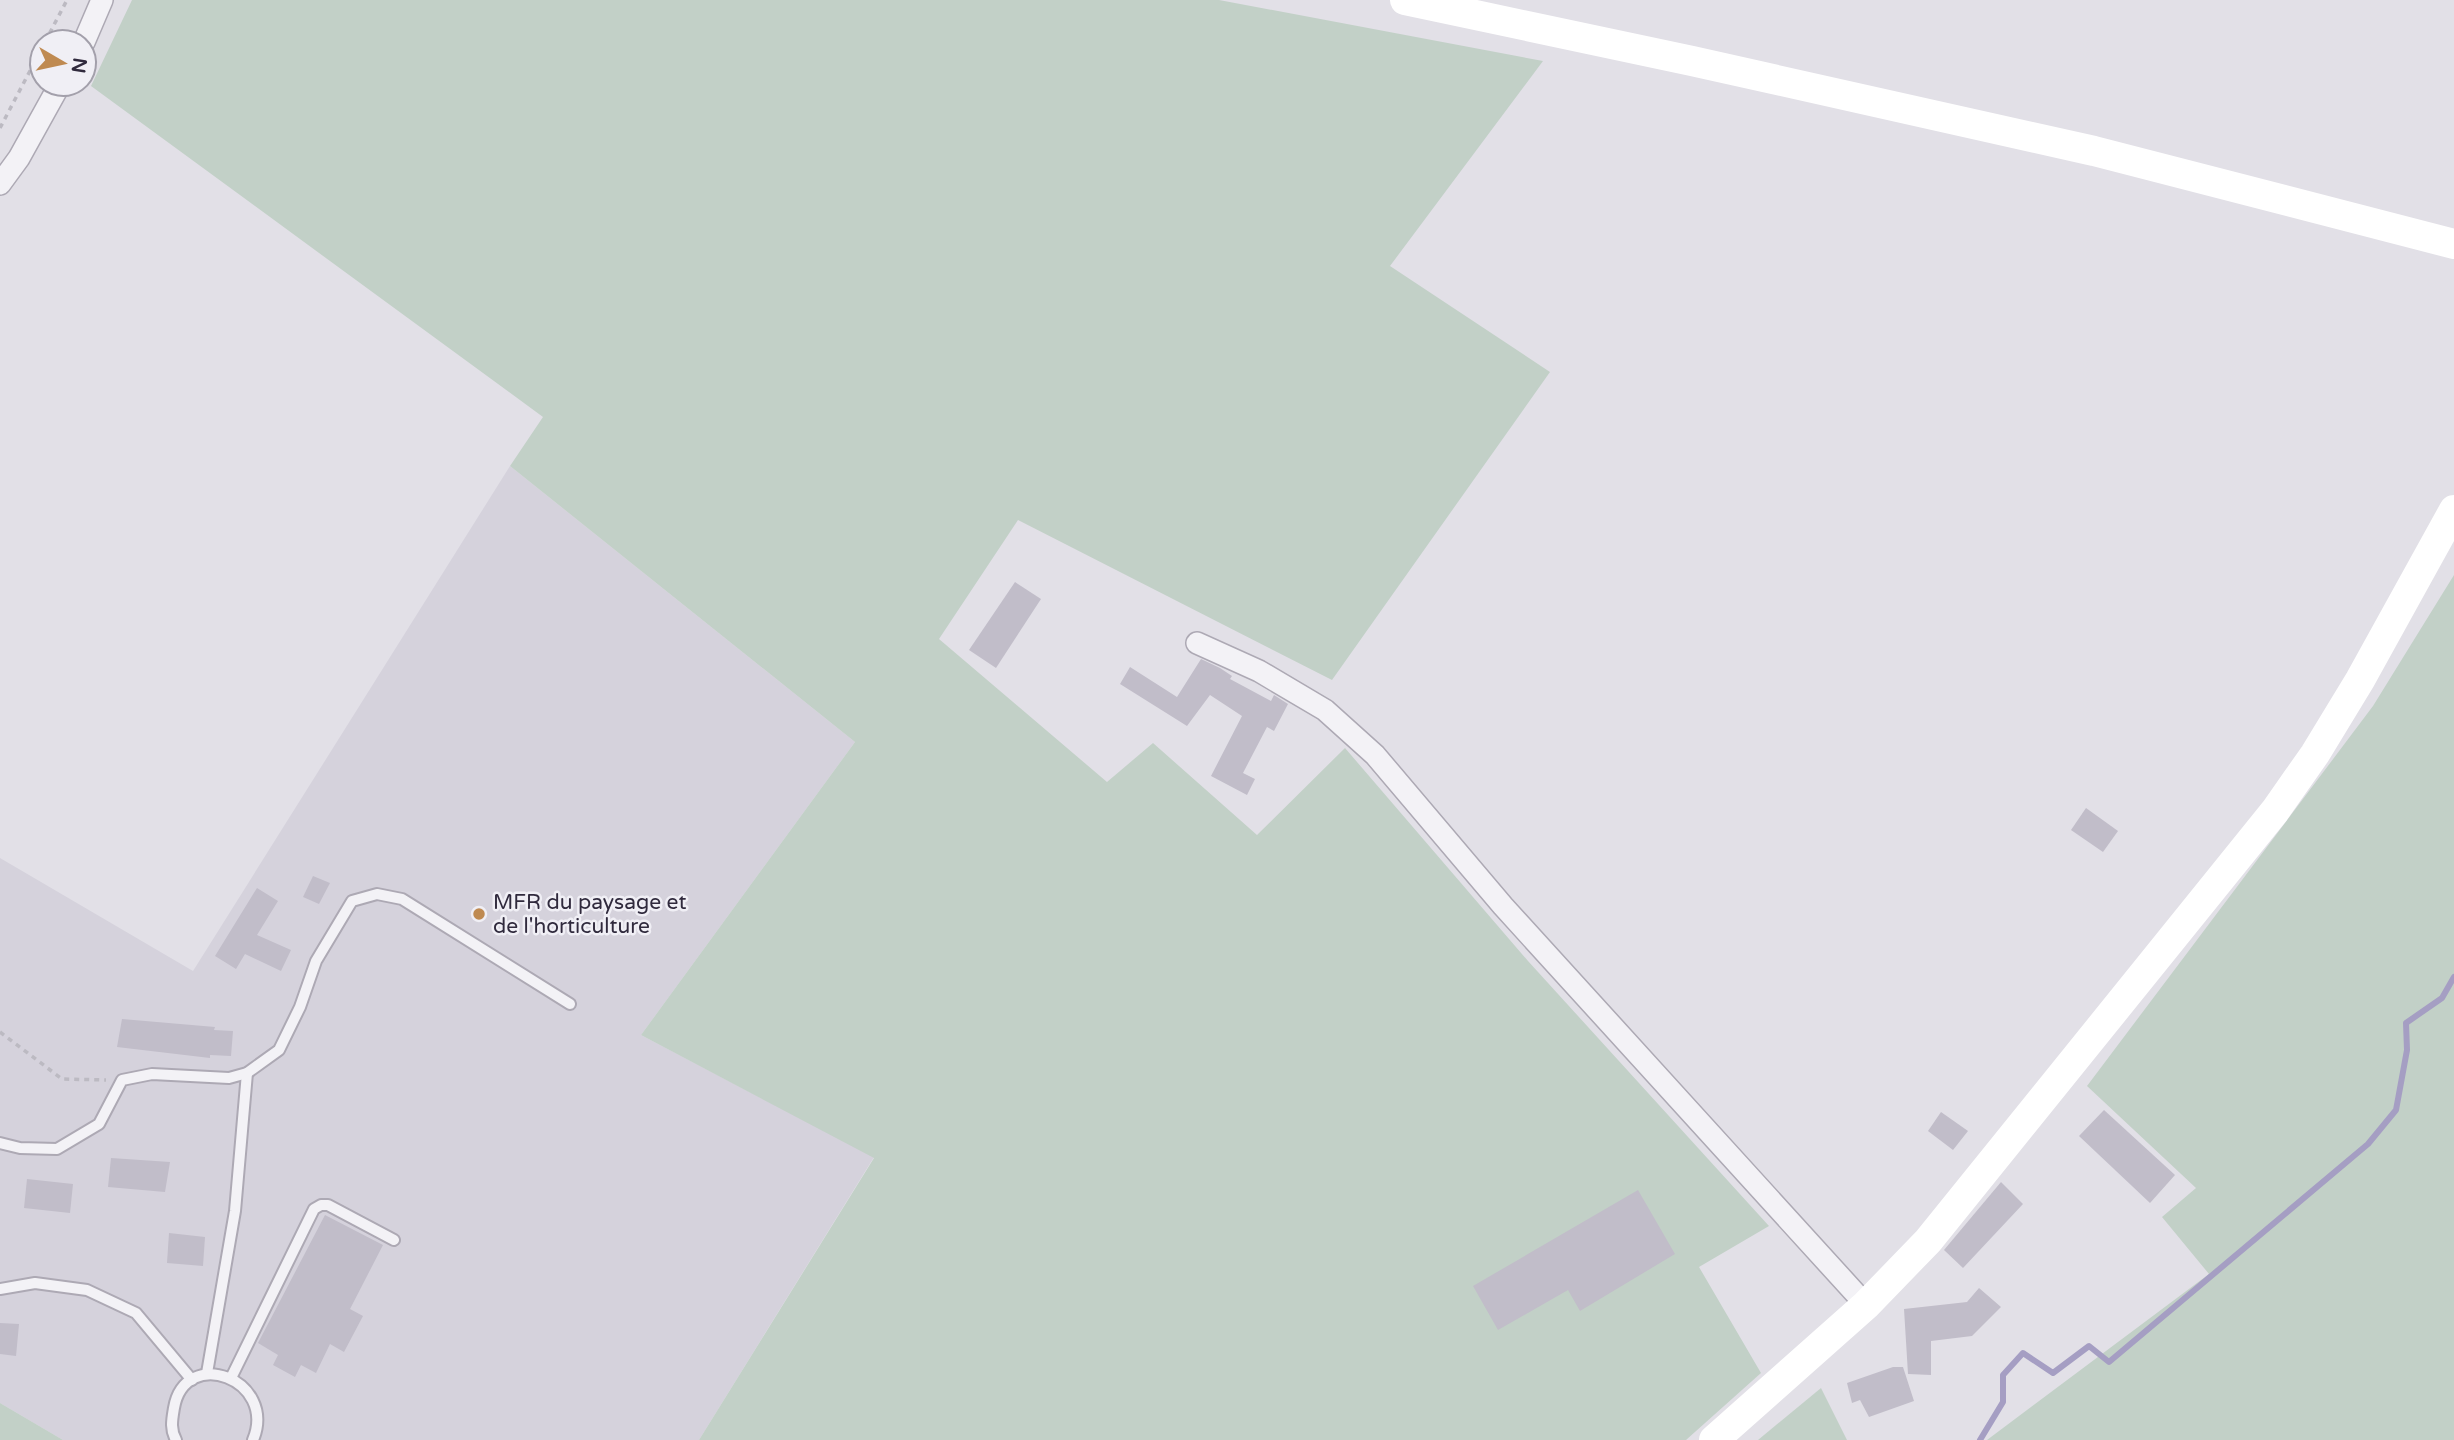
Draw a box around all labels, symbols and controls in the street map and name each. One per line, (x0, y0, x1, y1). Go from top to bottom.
north arrow (28, 28, 98, 98)
text: N (67, 56, 91, 75)
place label: MFR du paysage et de l'horticulture (493, 890, 687, 939)
marker: MFR du paysage et de l'horticulture (471, 906, 487, 922)

